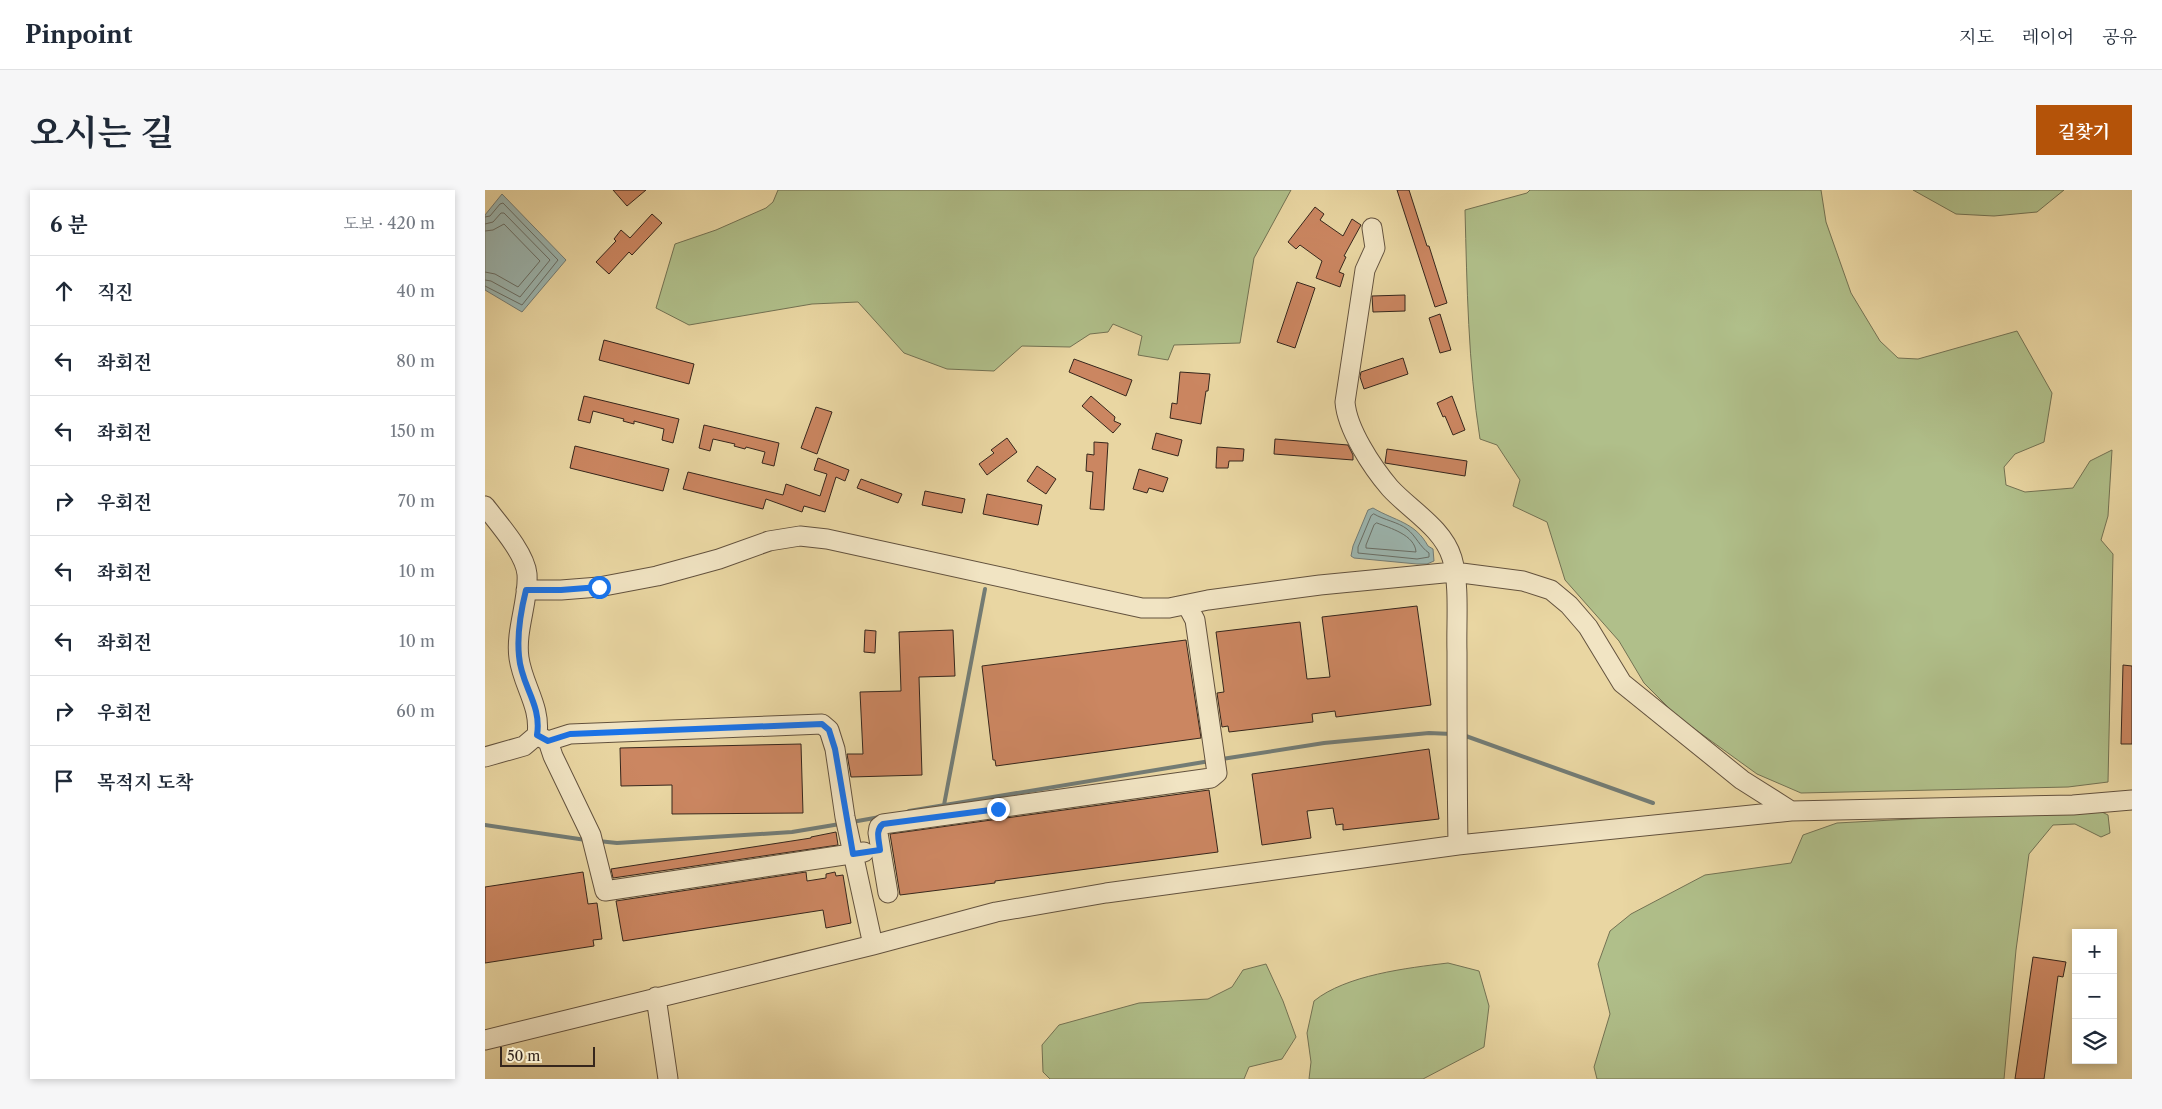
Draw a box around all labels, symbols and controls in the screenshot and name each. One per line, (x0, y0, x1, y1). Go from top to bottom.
text: Pinpoint (25, 20, 132, 49)
text: 지도 (1959, 26, 1994, 48)
text: 레이어 (2022, 26, 2074, 48)
text: 공유 (2102, 26, 2137, 48)
button: 길찾기 (2036, 105, 2132, 155)
text: 오시는 길 (30, 111, 174, 154)
text: 6 분 (50, 212, 88, 237)
text: 도보 · 420 m (343, 213, 435, 233)
icon: ahead (50, 277, 78, 305)
text: 직진 (97, 281, 134, 304)
text: 40 m (396, 281, 435, 301)
icon: left (50, 347, 78, 375)
text: 좌회전 (97, 351, 152, 374)
text: 80 m (396, 351, 435, 371)
icon: left (50, 417, 78, 445)
text: 좌회전 (97, 421, 152, 444)
text: 150 m (390, 421, 435, 441)
icon: right (50, 487, 78, 515)
text: 우회전 (97, 491, 152, 514)
text: 70 m (398, 491, 435, 511)
icon: left (50, 557, 78, 585)
text: 좌회전 (97, 561, 152, 584)
text: 10 m (399, 561, 435, 581)
route start (588, 576, 611, 599)
icon: left (50, 627, 78, 655)
text: 좌회전 (97, 631, 152, 654)
text: 10 m (399, 631, 435, 651)
icon: right (50, 697, 78, 725)
text: 우회전 (97, 701, 152, 724)
text: 60 m (396, 701, 435, 721)
icon: arrive (50, 767, 78, 795)
text: 목적지 도착 (97, 771, 194, 794)
route end (987, 798, 1010, 821)
map controls (2072, 929, 2117, 1064)
button: + (2072, 929, 2117, 974)
button: − (2072, 974, 2117, 1019)
button: layers (2072, 1019, 2117, 1064)
scale bar (500, 1044, 595, 1067)
text: 50 m (507, 1047, 540, 1065)

